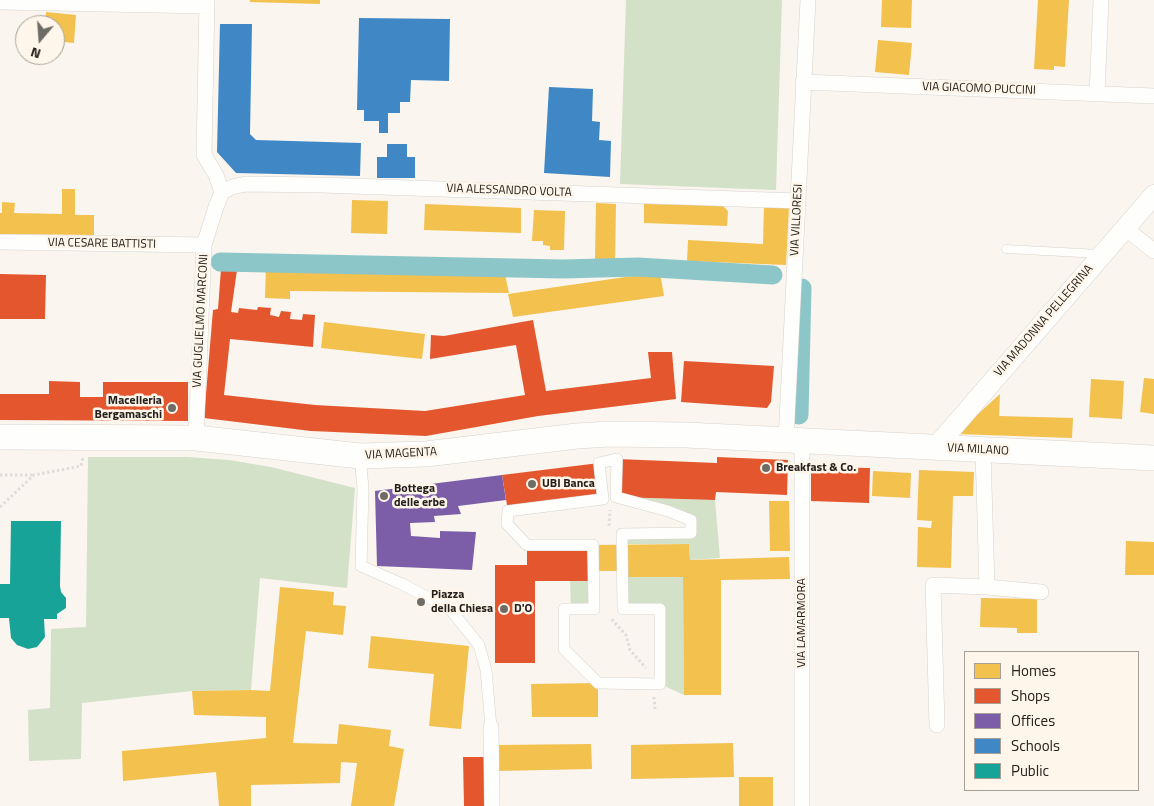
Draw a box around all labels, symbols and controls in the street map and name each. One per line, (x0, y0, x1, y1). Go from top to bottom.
north arrow (15, 15, 65, 65)
text: N (28, 42, 43, 65)
street label: VIA GIACOMO PUCCINI (922, 80, 1036, 98)
street label: VIA ALESSANDRO VOLTA (446, 182, 572, 200)
street label: VIA VILLORESI (788, 184, 806, 256)
street label: VIA CESARE BATTISTI (48, 236, 156, 252)
street label: VIA GUGLIELMO MARCONI (190, 254, 212, 388)
street label: VIA MADONNA PELLEGRINA (992, 262, 1096, 380)
place label: Macelleria Bergamaschi (95, 394, 162, 422)
marker: Macelleria Bergamaschi (166, 402, 178, 414)
street label: VIA MILANO (947, 441, 1009, 459)
street label: VIA MAGENTA (365, 445, 437, 463)
place label: Breakfast & Co. (776, 461, 856, 475)
marker: Breakfast & Co. (760, 462, 772, 474)
place label: UBI Banca (542, 477, 595, 491)
marker: UBI Banca (526, 478, 538, 490)
place label: Bottega delle erbe (394, 482, 445, 510)
marker: Bottega delle erbe (378, 490, 390, 502)
street label: VIA LAMARMORA (795, 578, 809, 668)
place label: Piazza della Chiesa (431, 588, 493, 616)
marker: Piazza della Chiesa (415, 596, 427, 608)
place label: D'O (514, 602, 532, 616)
marker: D'O (498, 603, 510, 615)
legend (964, 651, 1139, 791)
text: Homes (1011, 659, 1056, 682)
text: Shops (1011, 684, 1050, 707)
text: Offices (1011, 709, 1055, 732)
text: Schools (1011, 734, 1060, 757)
text: Public (1011, 759, 1049, 782)

